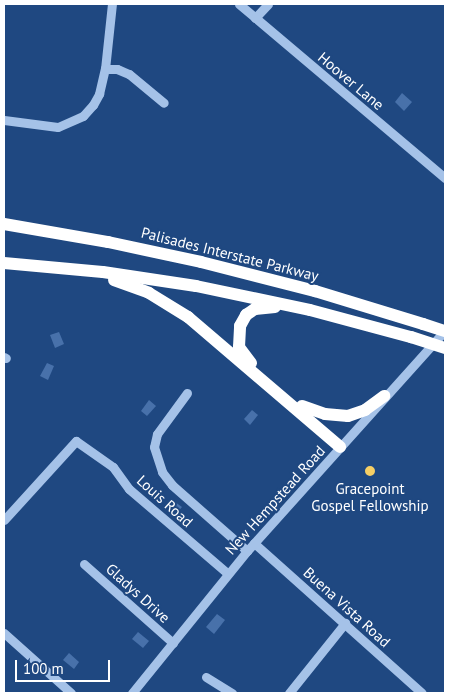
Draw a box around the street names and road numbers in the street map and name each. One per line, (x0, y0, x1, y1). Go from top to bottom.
street label: Hoover Lane (314, 48, 388, 114)
street label: Palisades Interstate Parkway (139, 223, 321, 285)
street label: New Hempstead Road (221, 442, 329, 558)
street label: Louis Road (133, 471, 197, 531)
street label: Gladys Drive (102, 560, 174, 626)
street label: Buena Vista Road (300, 563, 394, 651)

